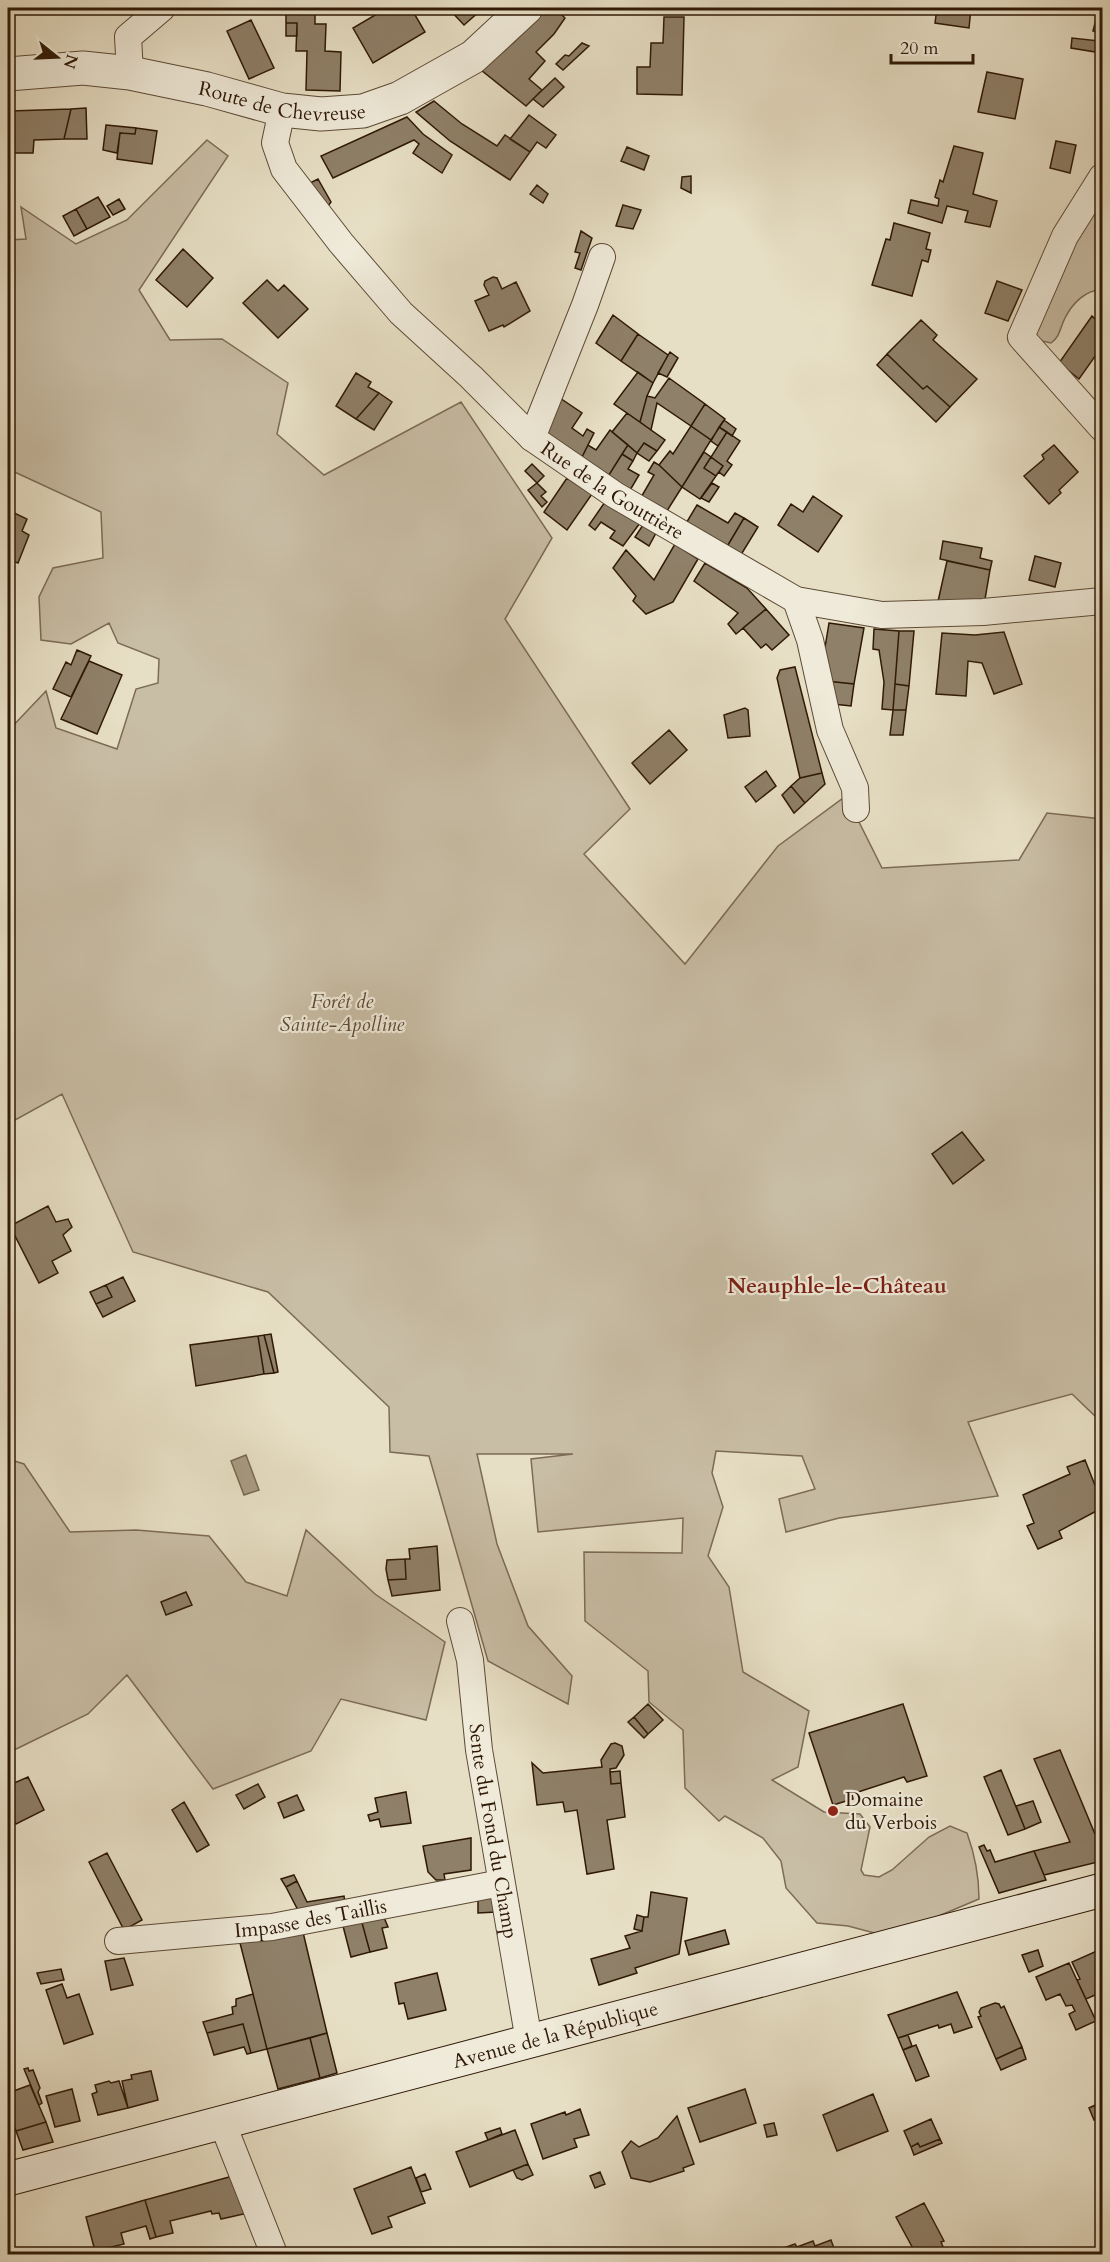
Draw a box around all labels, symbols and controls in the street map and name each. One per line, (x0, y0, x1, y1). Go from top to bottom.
north arrow (27, 27, 87, 87)
scale bar (891, 27, 974, 65)
text: 20 m (900, 36, 939, 61)
text: N (58, 51, 83, 71)
street label: Route de Chevreuse (196, 74, 367, 128)
street label: Rue de la Gouttière (536, 435, 689, 546)
park label: Forêt de Sainte-Apolline (280, 988, 405, 1038)
district label: Neauphle-le-Château (727, 1271, 947, 1301)
street label: Sente du Fond du Champ (463, 1722, 525, 1941)
place label: Domaine du Verbois (845, 1786, 937, 1836)
marker: Domaine du Verbois (826, 1804, 840, 1818)
street label: Impasse des Taillis (233, 1892, 389, 1944)
street label: Avenue de la République (450, 1994, 661, 2074)

